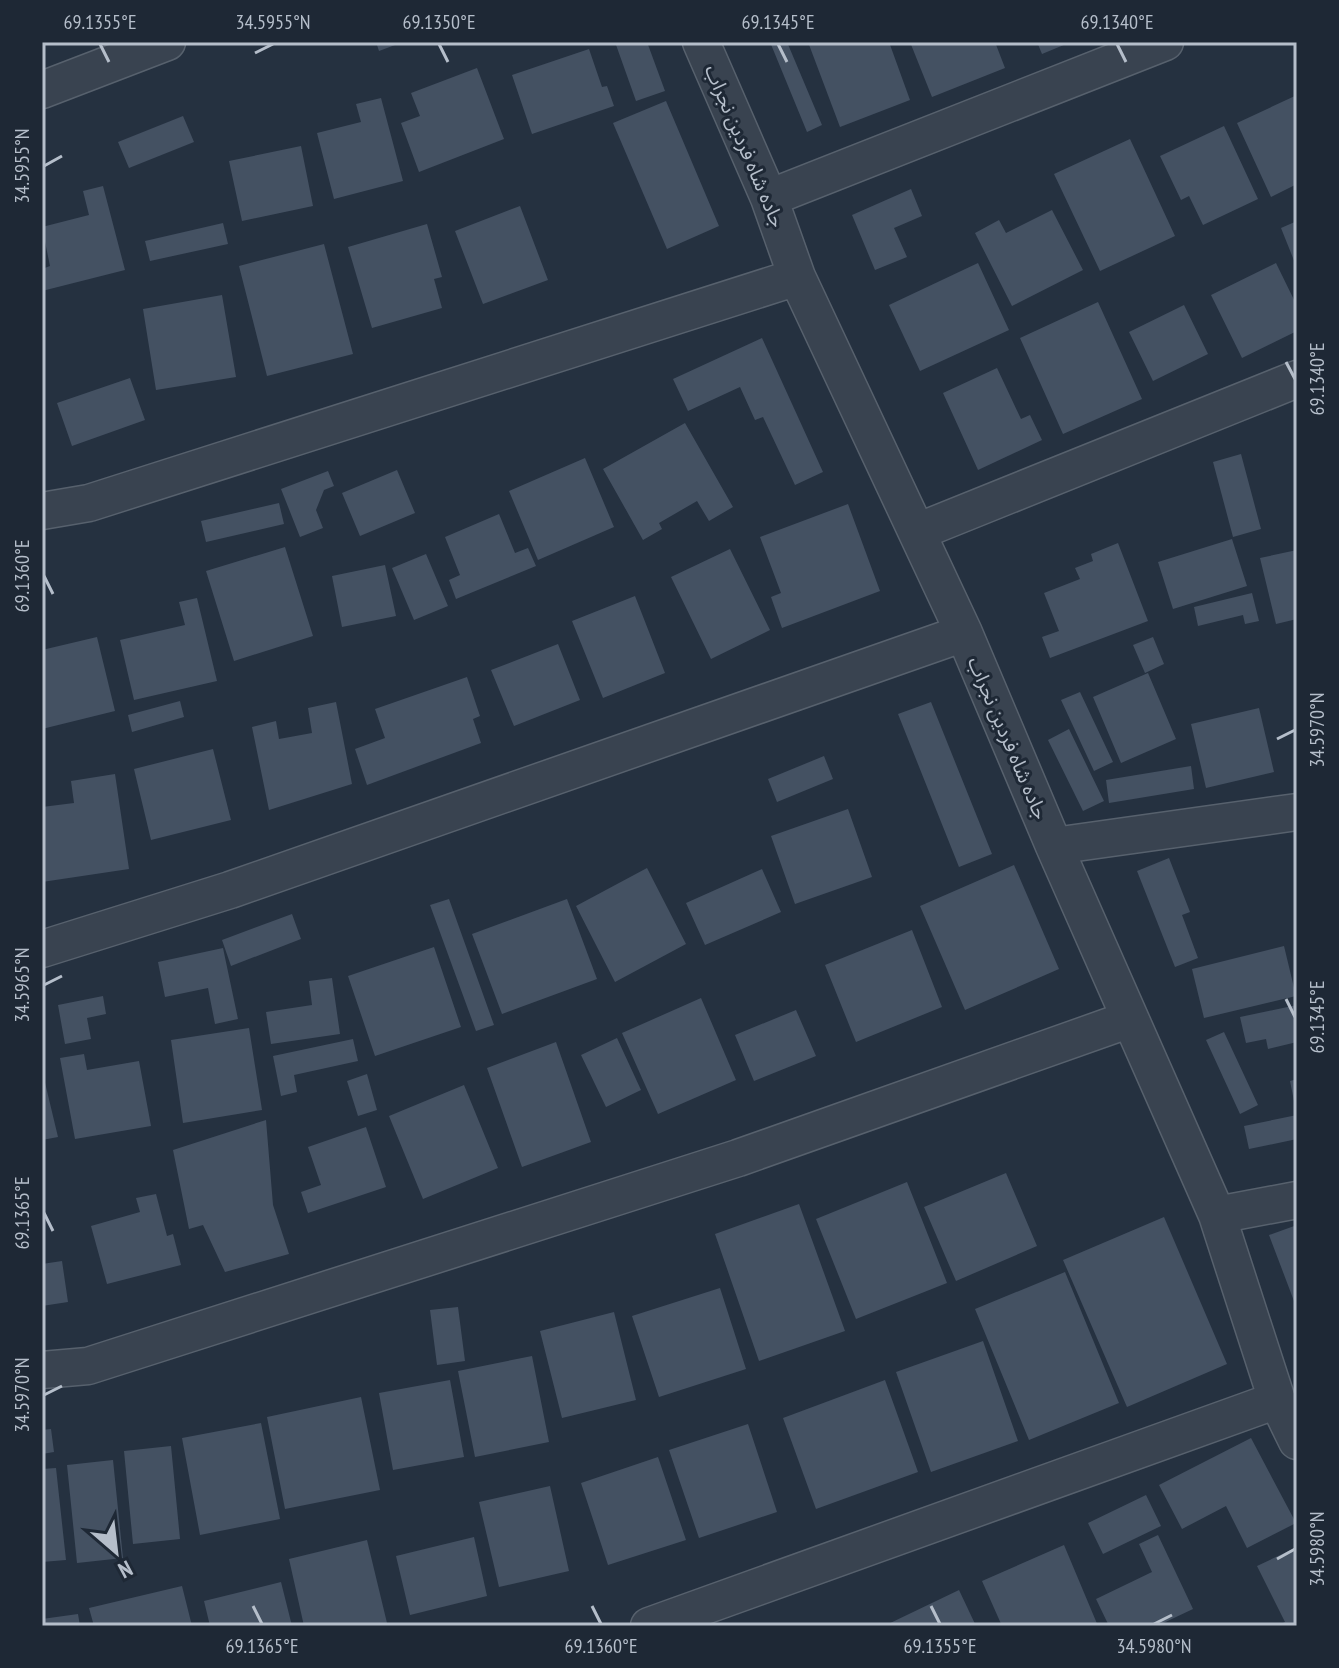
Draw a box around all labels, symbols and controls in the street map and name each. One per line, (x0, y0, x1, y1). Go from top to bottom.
text: 69.1355°E (64, 9, 136, 35)
text: 34.5955°N (235, 9, 311, 35)
text: 69.1350°E (403, 9, 475, 35)
text: 69.1345°E (742, 9, 814, 35)
text: 69.1340°E (1081, 9, 1153, 35)
street label: جاده شاه فردین نجراب (699, 61, 791, 231)
text: 34.5955°N (9, 128, 35, 204)
text: 69.1340°E (1304, 343, 1330, 415)
text: 69.1360°E (9, 540, 35, 612)
street label: جاده شاه فردین نجراب (962, 653, 1054, 823)
text: 34.5970°N (1304, 692, 1330, 768)
text: 34.5965°N (9, 947, 35, 1023)
text: 69.1345°E (1304, 981, 1330, 1053)
text: 69.1365°E (9, 1177, 35, 1249)
text: 34.5970°N (9, 1357, 35, 1433)
text: 34.5980°N (1304, 1511, 1330, 1587)
north arrow (76, 1512, 156, 1592)
text: N (114, 1555, 137, 1585)
text: 69.1365°E (226, 1633, 298, 1659)
text: 69.1360°E (565, 1633, 637, 1659)
text: 69.1355°E (904, 1633, 976, 1659)
text: 34.5980°N (1116, 1633, 1192, 1659)

